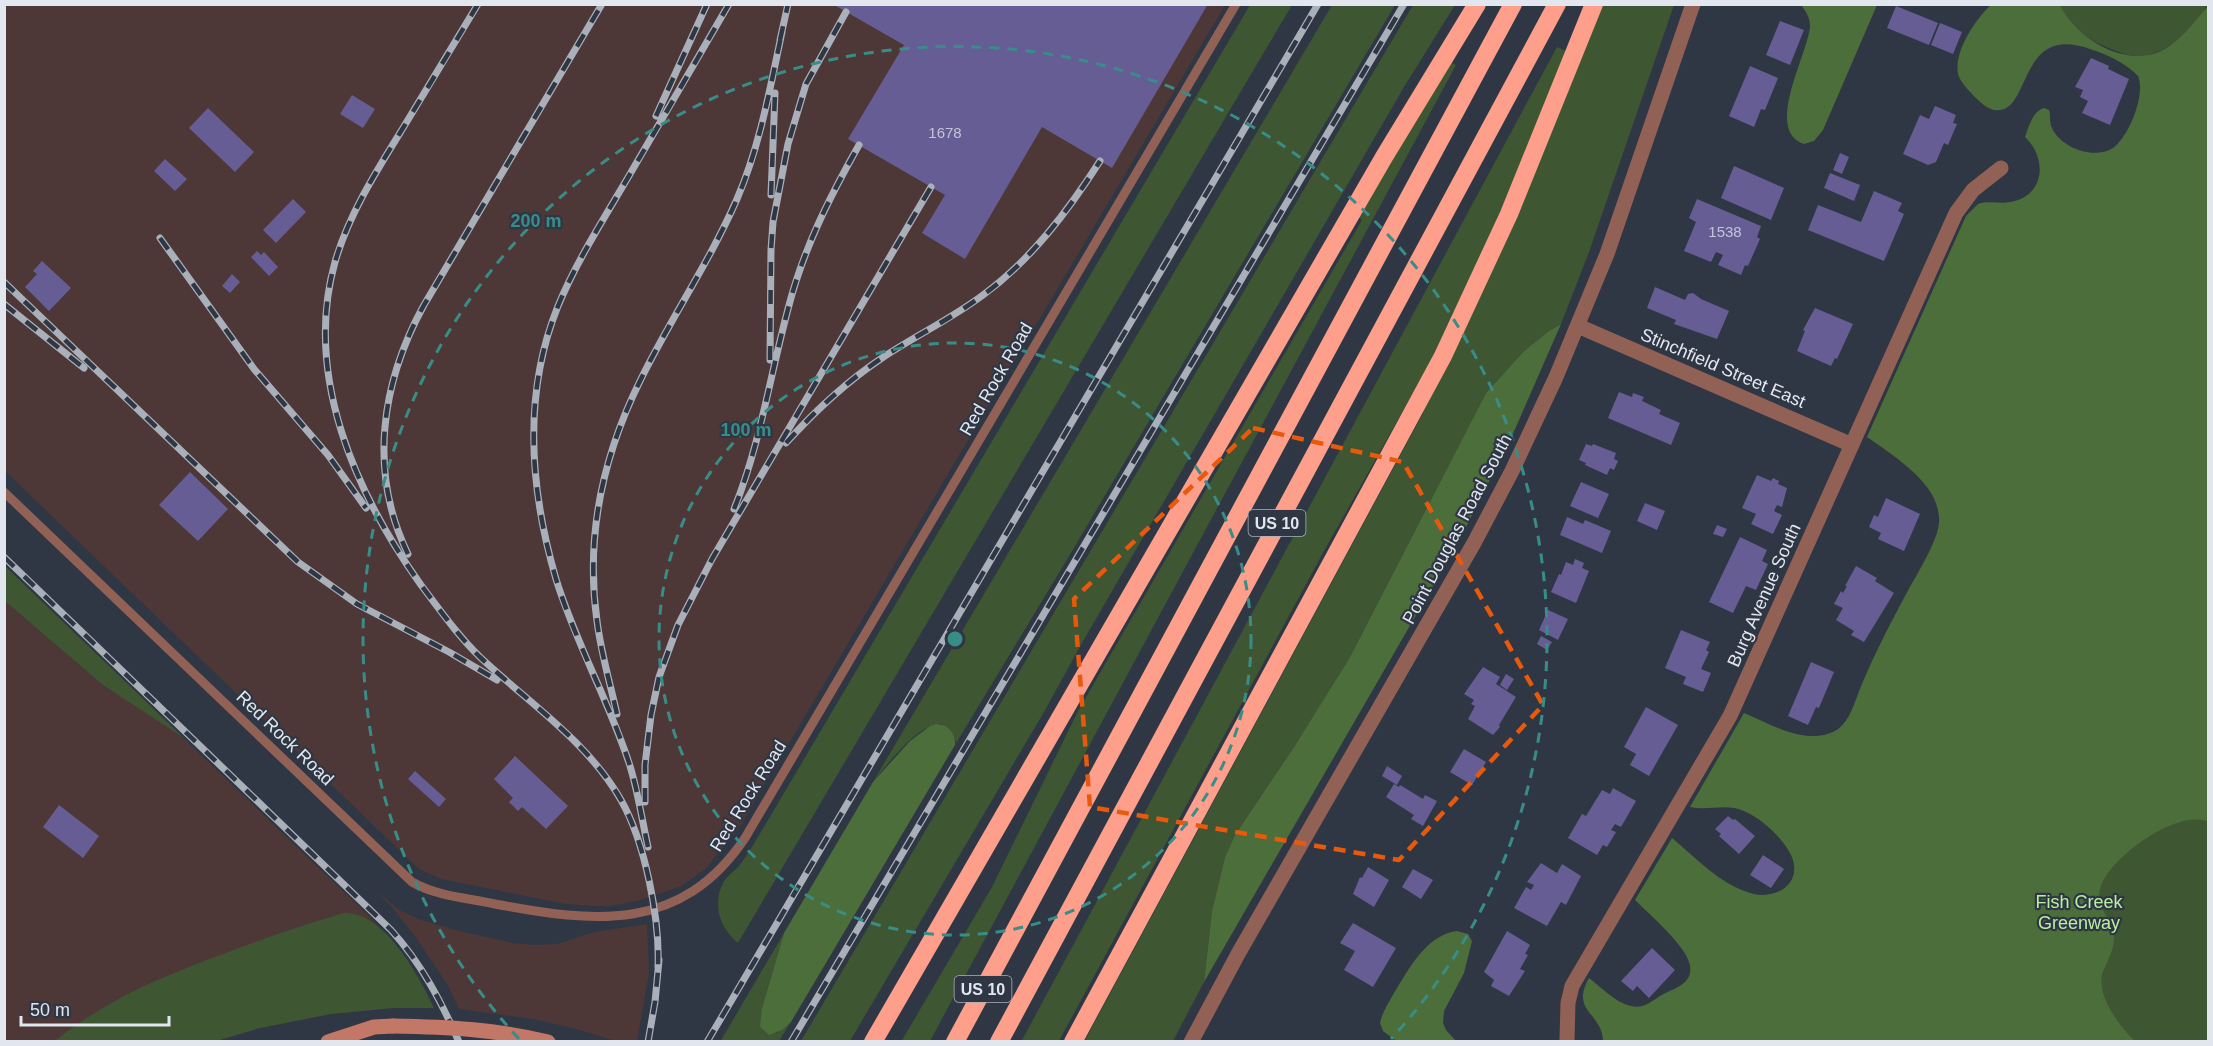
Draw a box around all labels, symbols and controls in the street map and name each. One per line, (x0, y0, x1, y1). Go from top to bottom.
house number: 1678 (928, 124, 962, 141)
text: 200 m (510, 211, 562, 231)
house number: 1538 (1708, 223, 1742, 240)
street label: Red Rock Road (956, 319, 1036, 439)
street label: Stinchfield Street East (1638, 324, 1808, 412)
text: 100 m (720, 420, 772, 440)
street label: Point Douglas Road South (1398, 431, 1516, 627)
road number: US 10 (1248, 510, 1306, 536)
street label: Burg Avenue South (1723, 520, 1805, 670)
centre of rings (945, 629, 965, 649)
street label: Red Rock Road (232, 687, 338, 789)
street label: Red Rock Road (706, 737, 790, 855)
park label: Fish Creek Greenway (2035, 892, 2124, 933)
road number: US 10 (954, 976, 1012, 1002)
scale bar (21, 989, 170, 1027)
text: 50 m (30, 1000, 70, 1020)

